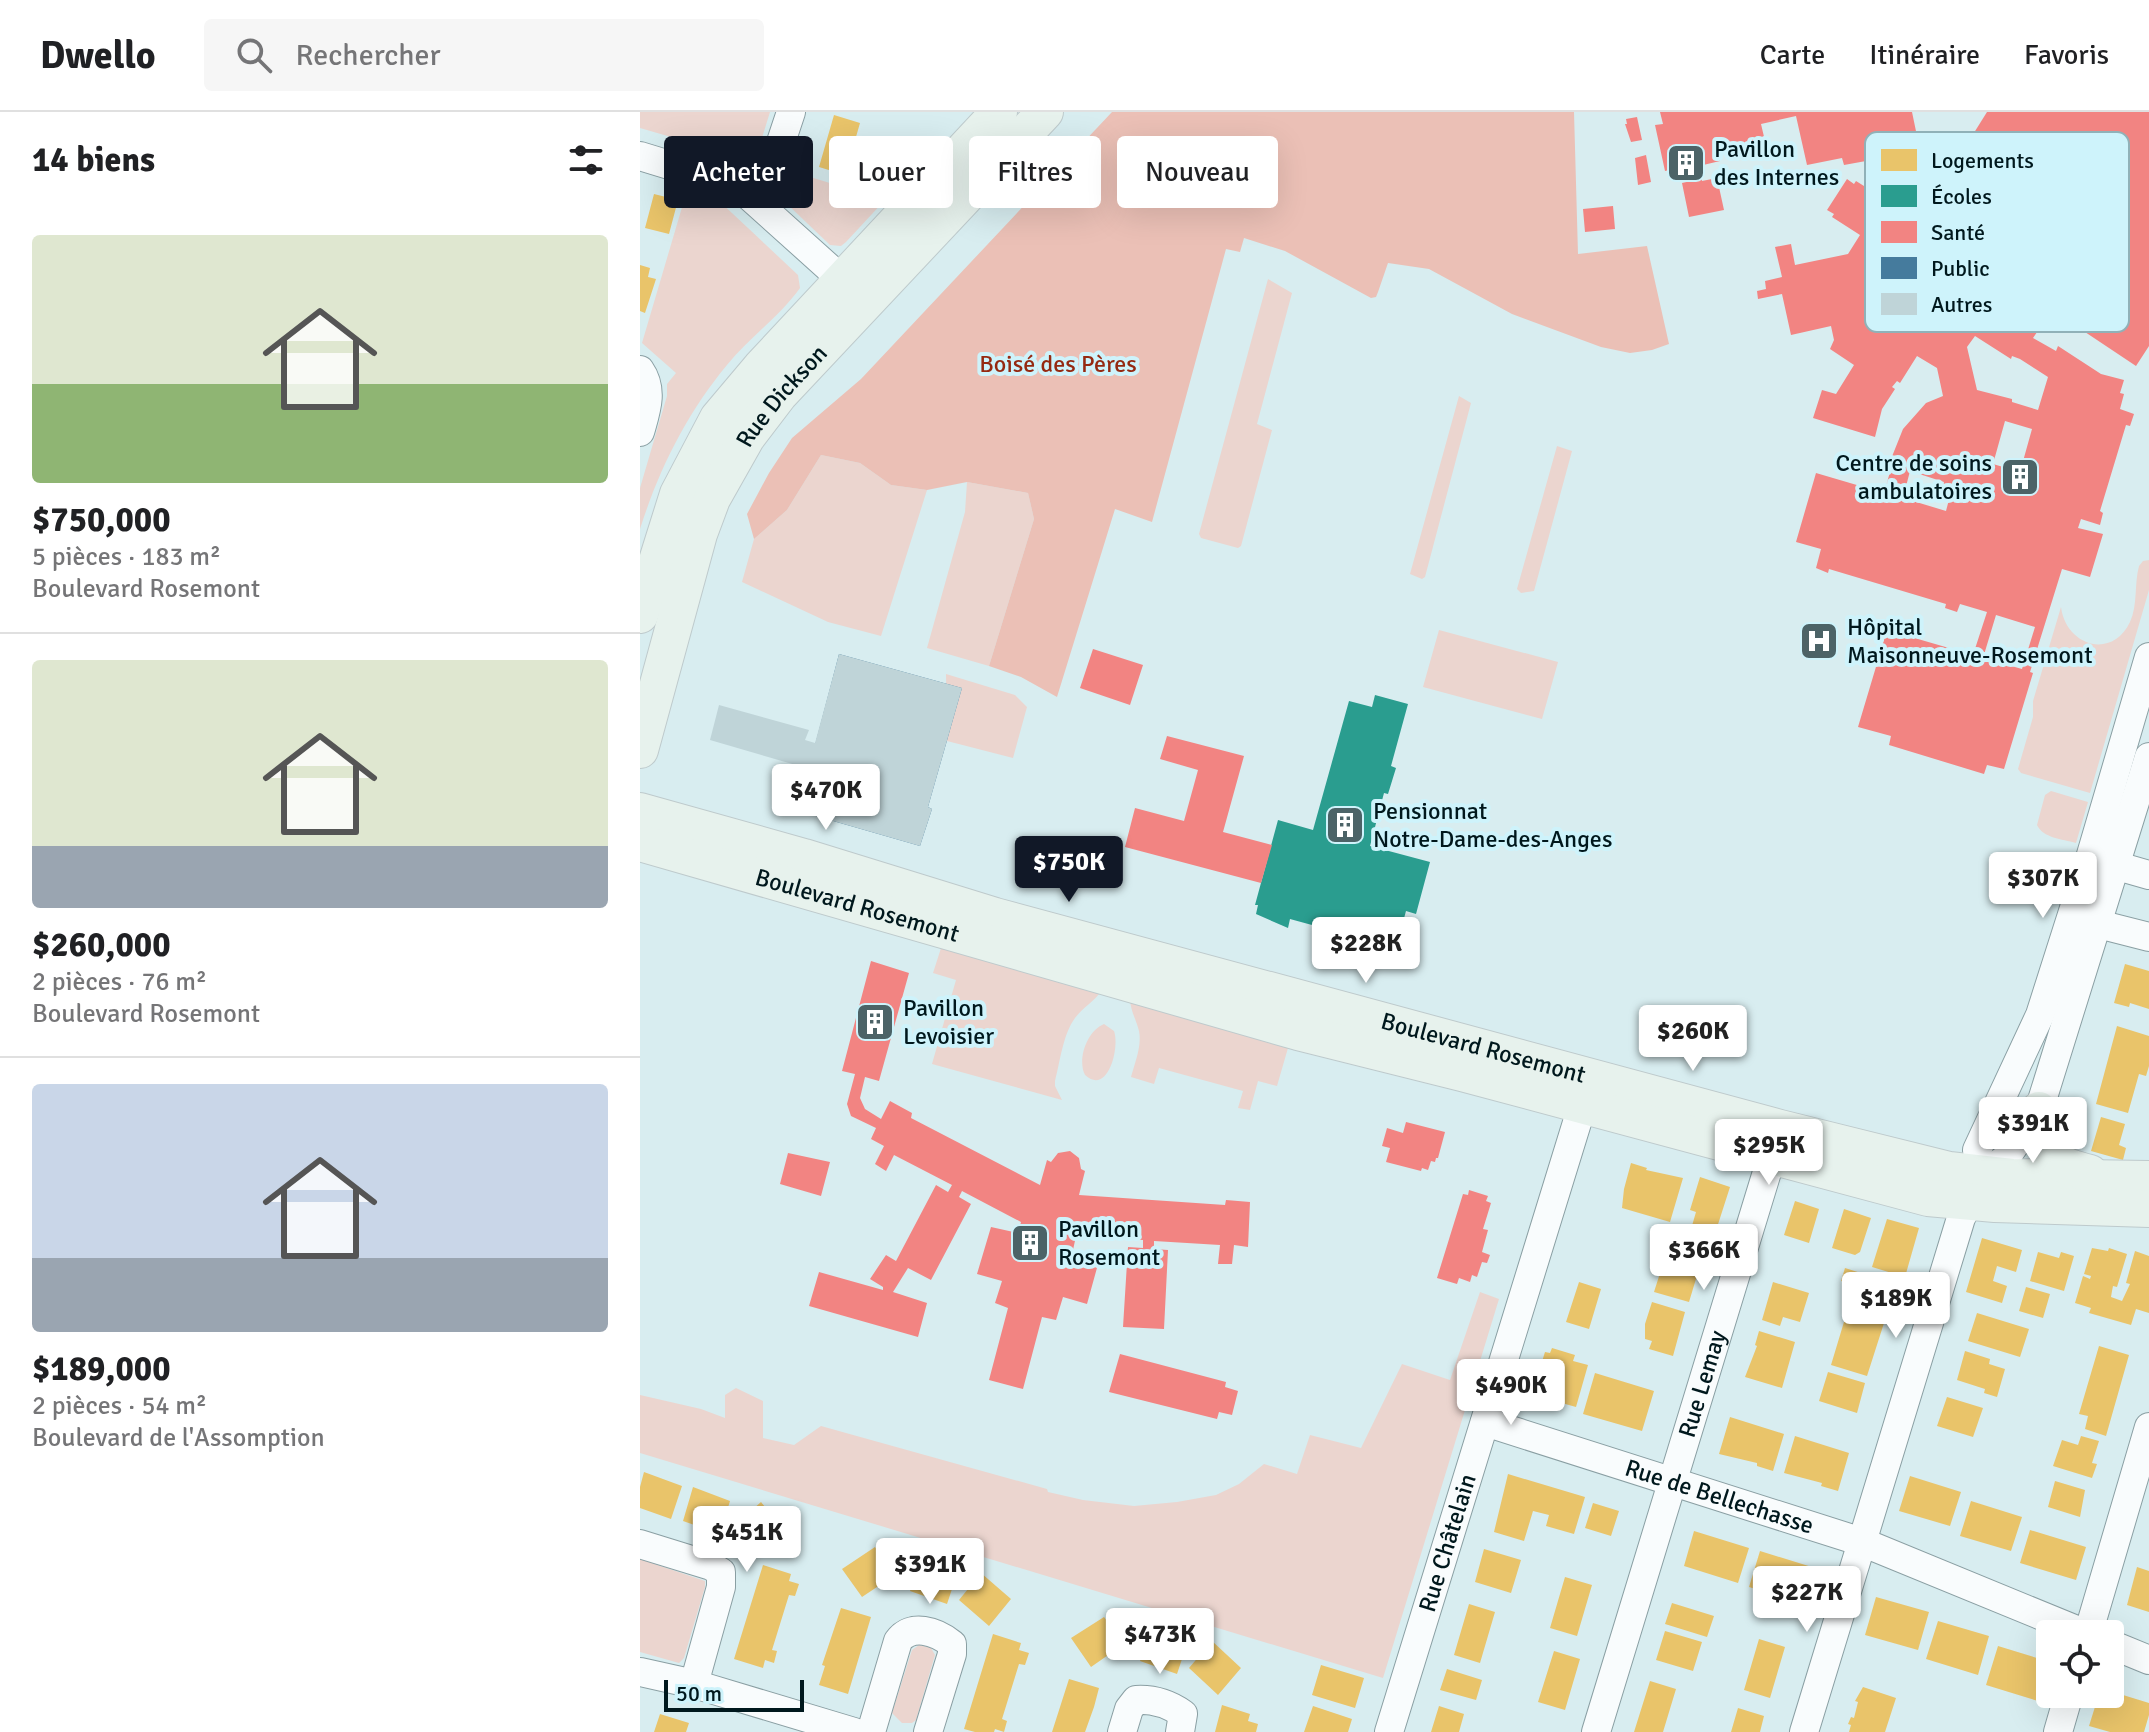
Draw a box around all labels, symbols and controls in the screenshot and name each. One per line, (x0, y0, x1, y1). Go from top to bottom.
search box (204, 19, 764, 91)
text: Dwello (40, 32, 156, 79)
icon: search (232, 33, 276, 77)
text: Rechercher (296, 37, 441, 74)
text: Carte (1760, 38, 1825, 72)
text: Itinéraire (1869, 38, 1980, 72)
text: Favoris (2024, 38, 2109, 72)
legend (1865, 132, 2129, 332)
place label: Pavillon des Internes (1714, 134, 1839, 192)
chip: Acheter (664, 136, 813, 208)
chip: Louer (829, 136, 953, 208)
chip: Filtres (969, 136, 1101, 208)
chip: Nouveau (1117, 136, 1278, 208)
icon: filters (564, 138, 608, 182)
text: 14 biens (32, 139, 155, 181)
building icon: Pavillon des Internes (1665, 142, 1707, 184)
text: Logements (1931, 147, 2034, 174)
text: Écoles (1931, 183, 1992, 210)
text: Santé (1931, 219, 1985, 246)
text: Public (1931, 255, 1990, 282)
icon: home (248, 287, 392, 431)
text: Autres (1931, 291, 1992, 318)
street label: Rue Dickson (729, 338, 834, 453)
park label: Boisé des Pères (979, 349, 1137, 379)
place label: Centre de soins ambulatoires (1835, 448, 1992, 506)
building icon: Centre de soins ambulatoires (1999, 456, 2041, 498)
text: $750,000 (32, 499, 171, 541)
text: 5 pièces · 183 m² (32, 541, 221, 573)
text: Boulevard Rosemont (32, 573, 260, 605)
place label: Hôpital Maisonneuve-Rosemont (1847, 612, 2093, 670)
hospital icon: Hôpital Maisonneuve-Rosemont (1798, 620, 1840, 662)
icon: home (248, 712, 392, 856)
pin: $470K (770, 764, 882, 832)
text: $470K (790, 774, 862, 806)
place label: Pensionnat Notre-Dame-des-Anges (1373, 796, 1612, 854)
building icon: Pensionnat Notre-Dame-des-Anges (1324, 804, 1366, 846)
pin: $750K (1013, 836, 1125, 904)
text: $750K (1033, 846, 1105, 878)
pin: $307K (1987, 852, 2099, 920)
street label: Boulevard Rosemont (752, 862, 963, 949)
text: $307K (2007, 862, 2079, 894)
pin: $228K (1310, 917, 1422, 985)
text: $260,000 (32, 924, 171, 966)
text: $228K (1330, 927, 1402, 959)
text: 2 pièces · 76 m² (32, 966, 207, 998)
place label: Pavillon Levoisier (903, 993, 994, 1051)
text: Boulevard Rosemont (32, 998, 260, 1030)
building icon: Pavillon Levoisier (854, 1001, 896, 1043)
pin: $260K (1637, 1005, 1749, 1073)
street label: Boulevard Rosemont (1378, 1006, 1589, 1090)
text: $260K (1657, 1015, 1729, 1047)
pin: $391K (1977, 1097, 2089, 1165)
text: $391K (1997, 1107, 2069, 1139)
pin: $295K (1713, 1119, 1825, 1187)
text: $295K (1733, 1129, 1805, 1161)
icon: home (248, 1136, 392, 1280)
place label: Pavillon Rosemont (1058, 1214, 1160, 1272)
building icon: Pavillon Rosemont (1009, 1222, 1051, 1264)
pin: $366K (1648, 1224, 1760, 1292)
text: $366K (1668, 1234, 1740, 1266)
pin: $189K (1840, 1272, 1952, 1340)
text: $189K (1860, 1282, 1932, 1314)
street label: Rue Lemay (1672, 1327, 1733, 1441)
text: $189,000 (32, 1348, 171, 1390)
pin: $490K (1455, 1359, 1567, 1427)
text: $490K (1475, 1369, 1547, 1401)
text: 2 pièces · 54 m² (32, 1390, 207, 1422)
text: Boulevard de l'Assomption (32, 1422, 325, 1454)
street label: Rue de Bellechasse (1621, 1453, 1817, 1541)
street label: Rue Châtelain (1412, 1470, 1483, 1615)
pin: $451K (691, 1506, 803, 1574)
text: $451K (711, 1516, 783, 1548)
pin: $391K (874, 1538, 986, 1606)
text: $391K (894, 1548, 966, 1580)
pin: $227K (1751, 1566, 1863, 1634)
text: $227K (1771, 1576, 1843, 1608)
pin: $473K (1104, 1608, 1216, 1676)
text: $473K (1124, 1618, 1196, 1650)
map controls (2036, 1620, 2124, 1708)
button: locate (2036, 1620, 2124, 1708)
scale bar (664, 1676, 804, 1712)
text: 50 m (676, 1680, 722, 1707)

